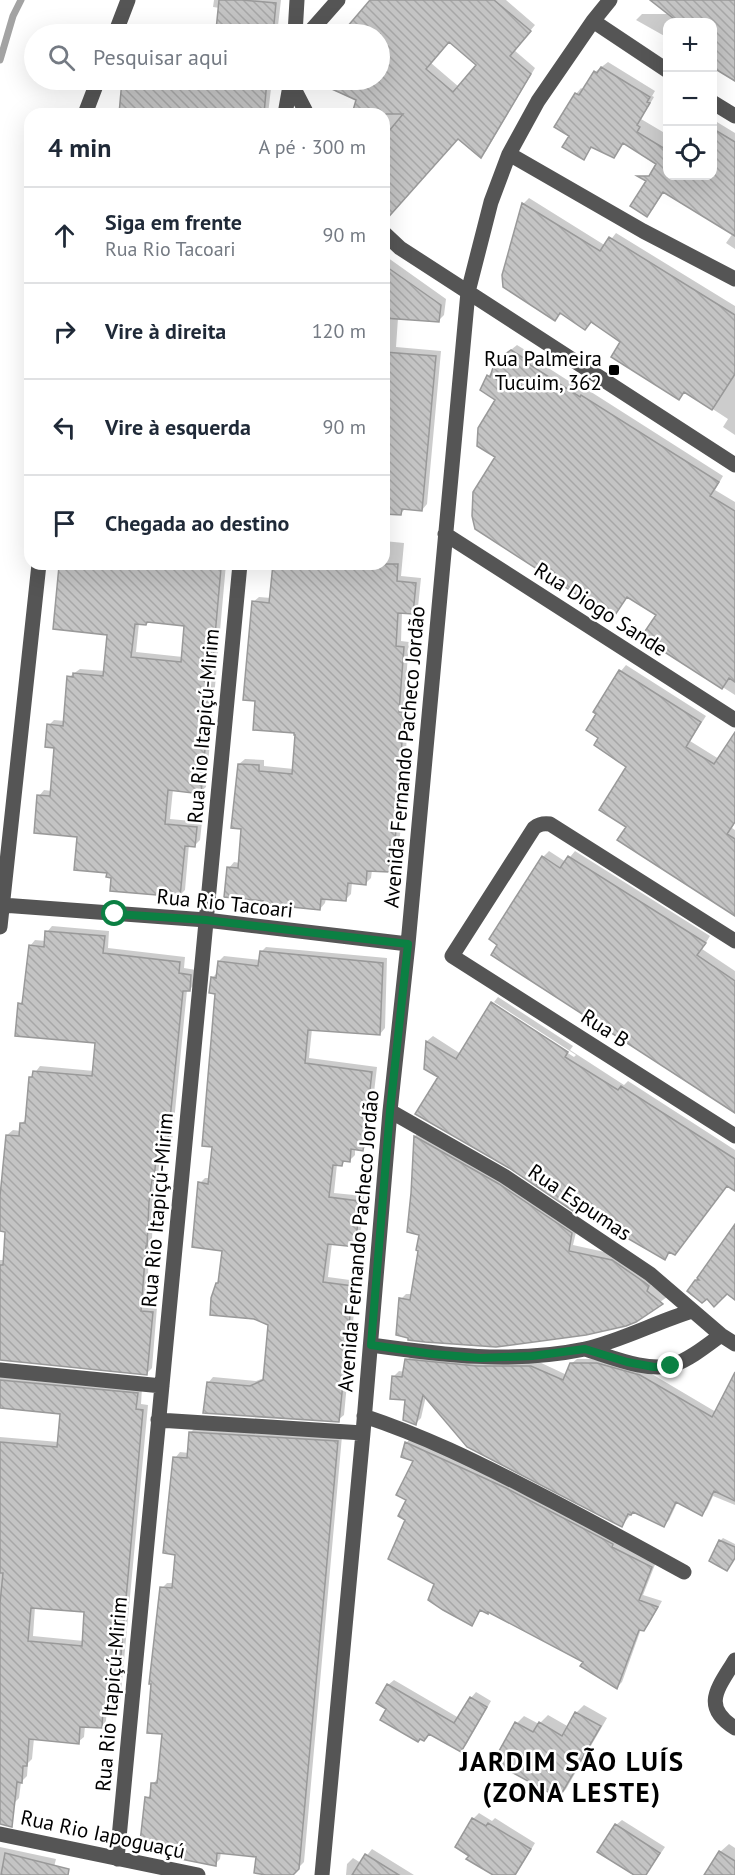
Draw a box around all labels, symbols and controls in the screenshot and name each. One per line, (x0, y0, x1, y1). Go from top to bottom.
map controls (663, 18, 717, 180)
button: + (663, 18, 717, 72)
search box (24, 24, 390, 90)
icon: search (45, 41, 78, 74)
text: Pesquisar aqui (93, 43, 229, 71)
button: − (663, 72, 717, 126)
button: locate (663, 126, 717, 180)
text: 4 min (48, 131, 111, 164)
text: A pé · 300 m (259, 134, 366, 160)
text: Siga em frente (105, 208, 242, 236)
icon: ahead (48, 219, 81, 252)
text: 90 m (323, 222, 366, 248)
text: Rua Rio Tacoari (105, 236, 236, 262)
icon: right (48, 315, 81, 348)
text: Vire à direita (105, 317, 226, 345)
text: 120 m (312, 318, 366, 344)
place label: Rua Palmeira Tucuim, 362 (484, 345, 602, 396)
marker: Rua Palmeira Tucuim, 362 (607, 363, 621, 377)
icon: left (48, 411, 81, 444)
text: Vire à esquerda (105, 413, 251, 441)
text: 90 m (323, 414, 366, 440)
icon: arrive (48, 507, 81, 540)
text: Chegada ao destino (105, 509, 289, 537)
street label: Rua Diogo Sande (529, 556, 673, 662)
street label: Avenida Fernando Pacheco Jordão (377, 605, 431, 909)
street label: Rua Rio Itapiçú-Mirim (181, 627, 225, 825)
street label: Rua Rio Tacoari (155, 882, 295, 924)
route start (101, 900, 127, 926)
street label: Rua B (576, 1003, 634, 1053)
street label: Avenida Fernando Pacheco Jordão (331, 1089, 385, 1393)
street label: Rua Rio Itapiçú-Mirim (135, 1111, 179, 1309)
street label: Rua Espumas (523, 1158, 637, 1246)
route end (657, 1352, 683, 1378)
street label: Rua Rio Itapiçú-Mirim (89, 1595, 133, 1793)
district label: JARDIM SÃO LUÍS (ZONA LESTE) (459, 1744, 684, 1809)
street label: Rua Rio Iapoguaçú (18, 1803, 188, 1865)

